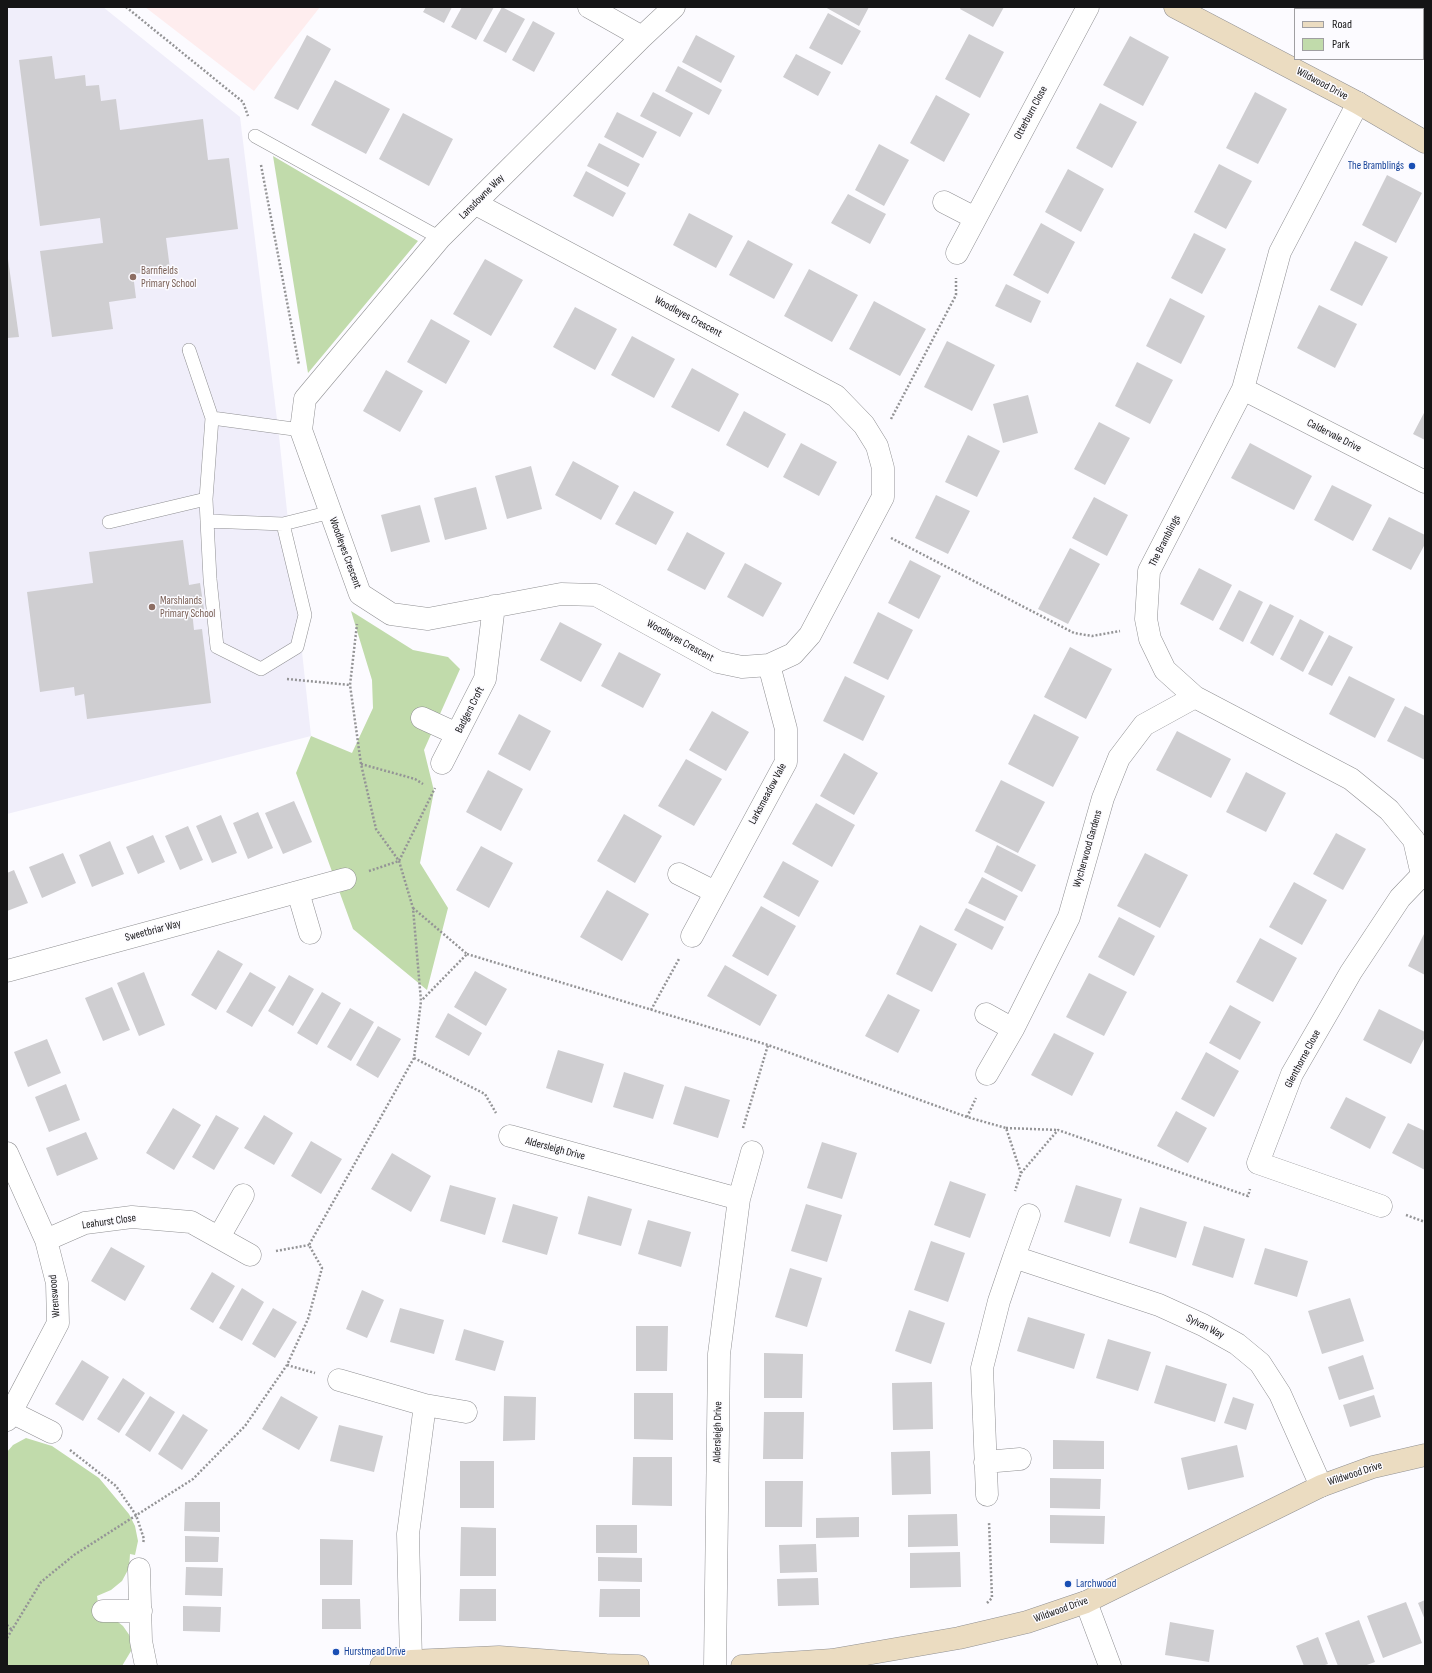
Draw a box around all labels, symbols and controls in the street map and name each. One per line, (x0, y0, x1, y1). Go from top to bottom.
legend (1294, 8, 1424, 60)
text: Road (1332, 17, 1352, 32)
text: Park (1332, 37, 1350, 52)
street label: Wildwood Drive (1294, 65, 1350, 103)
street label: Otterburn Close (1011, 84, 1051, 142)
place label: The Bramblings (1348, 159, 1404, 173)
marker: The Bramblings (1407, 161, 1417, 171)
street label: Lansdowne Way (457, 172, 507, 222)
place label: Barnfields Primary School (141, 264, 196, 290)
marker: Barnfields Primary School (128, 272, 138, 282)
street label: Woodleyes Crescent (652, 294, 724, 340)
street label: Caldervale Drive (1305, 417, 1363, 455)
street label: The Bramblings (1146, 513, 1184, 569)
street label: Woodleyes Crescent (326, 516, 364, 590)
place label: Marshlands Primary School (160, 594, 215, 620)
marker: Marshlands Primary School (147, 602, 157, 612)
street label: Woodleyes Crescent (644, 617, 716, 665)
street label: Badgers Croft (453, 684, 487, 736)
street label: Larksmeadow Vale (746, 761, 790, 827)
street label: Wycherwood Gardens (1071, 809, 1105, 889)
street label: Sweetbriar Way (124, 917, 182, 945)
street label: Glenthorne Close (1282, 1028, 1324, 1090)
street label: Aldersleigh Drive (524, 1135, 586, 1163)
street label: Leahurst Close (81, 1212, 137, 1232)
street label: Wrenswood (47, 1274, 63, 1318)
street label: Sylvan Way (1184, 1312, 1226, 1342)
street label: Aldersleigh Drive (711, 1401, 725, 1463)
street label: Wildwood Drive (1326, 1459, 1384, 1489)
place label: Larchwood (1076, 1577, 1116, 1591)
marker: Larchwood (1063, 1579, 1073, 1589)
street label: Wildwood Drive (1032, 1594, 1090, 1626)
place label: Hurstmead Drive (344, 1645, 406, 1659)
marker: Hurstmead Drive (331, 1647, 341, 1657)

